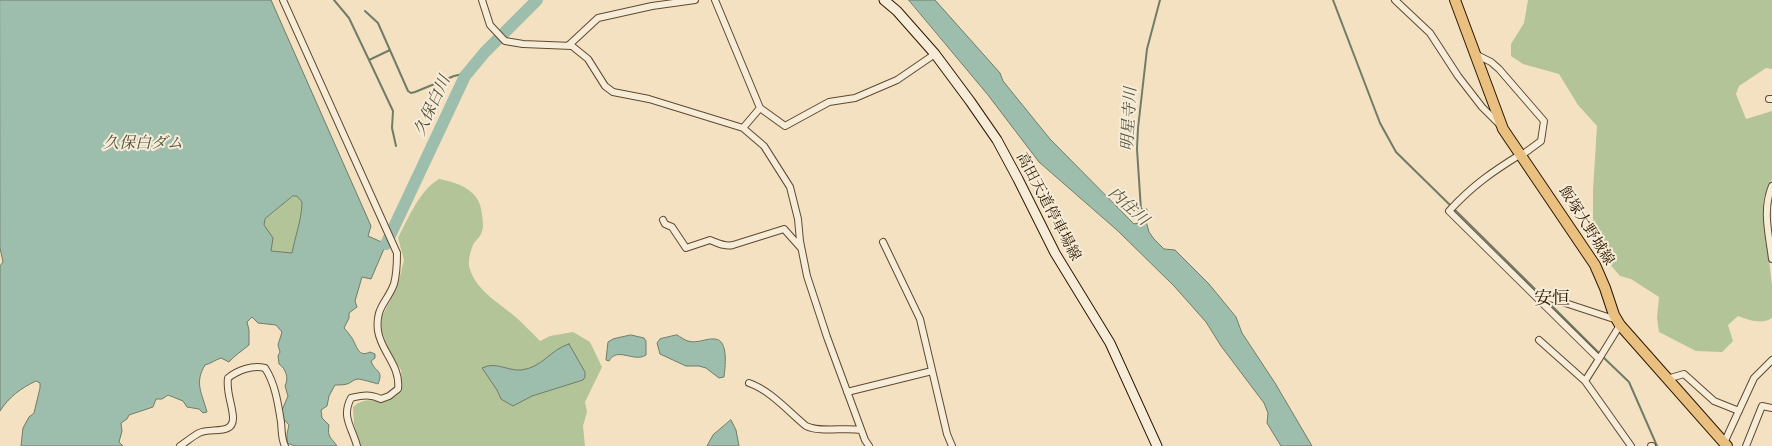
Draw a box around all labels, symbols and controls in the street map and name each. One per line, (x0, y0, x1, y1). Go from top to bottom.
water label: 久保白川 (411, 73, 455, 139)
water label: 明星寺川 (1119, 87, 1141, 151)
water label: 久保白ダム (103, 134, 183, 154)
street label: 高田天道停車場線 (1012, 150, 1084, 264)
street label: 飯塚大野城線 (1555, 183, 1617, 269)
water label: 内住川 (1104, 184, 1152, 230)
district label: 安恒 (1534, 289, 1570, 311)

